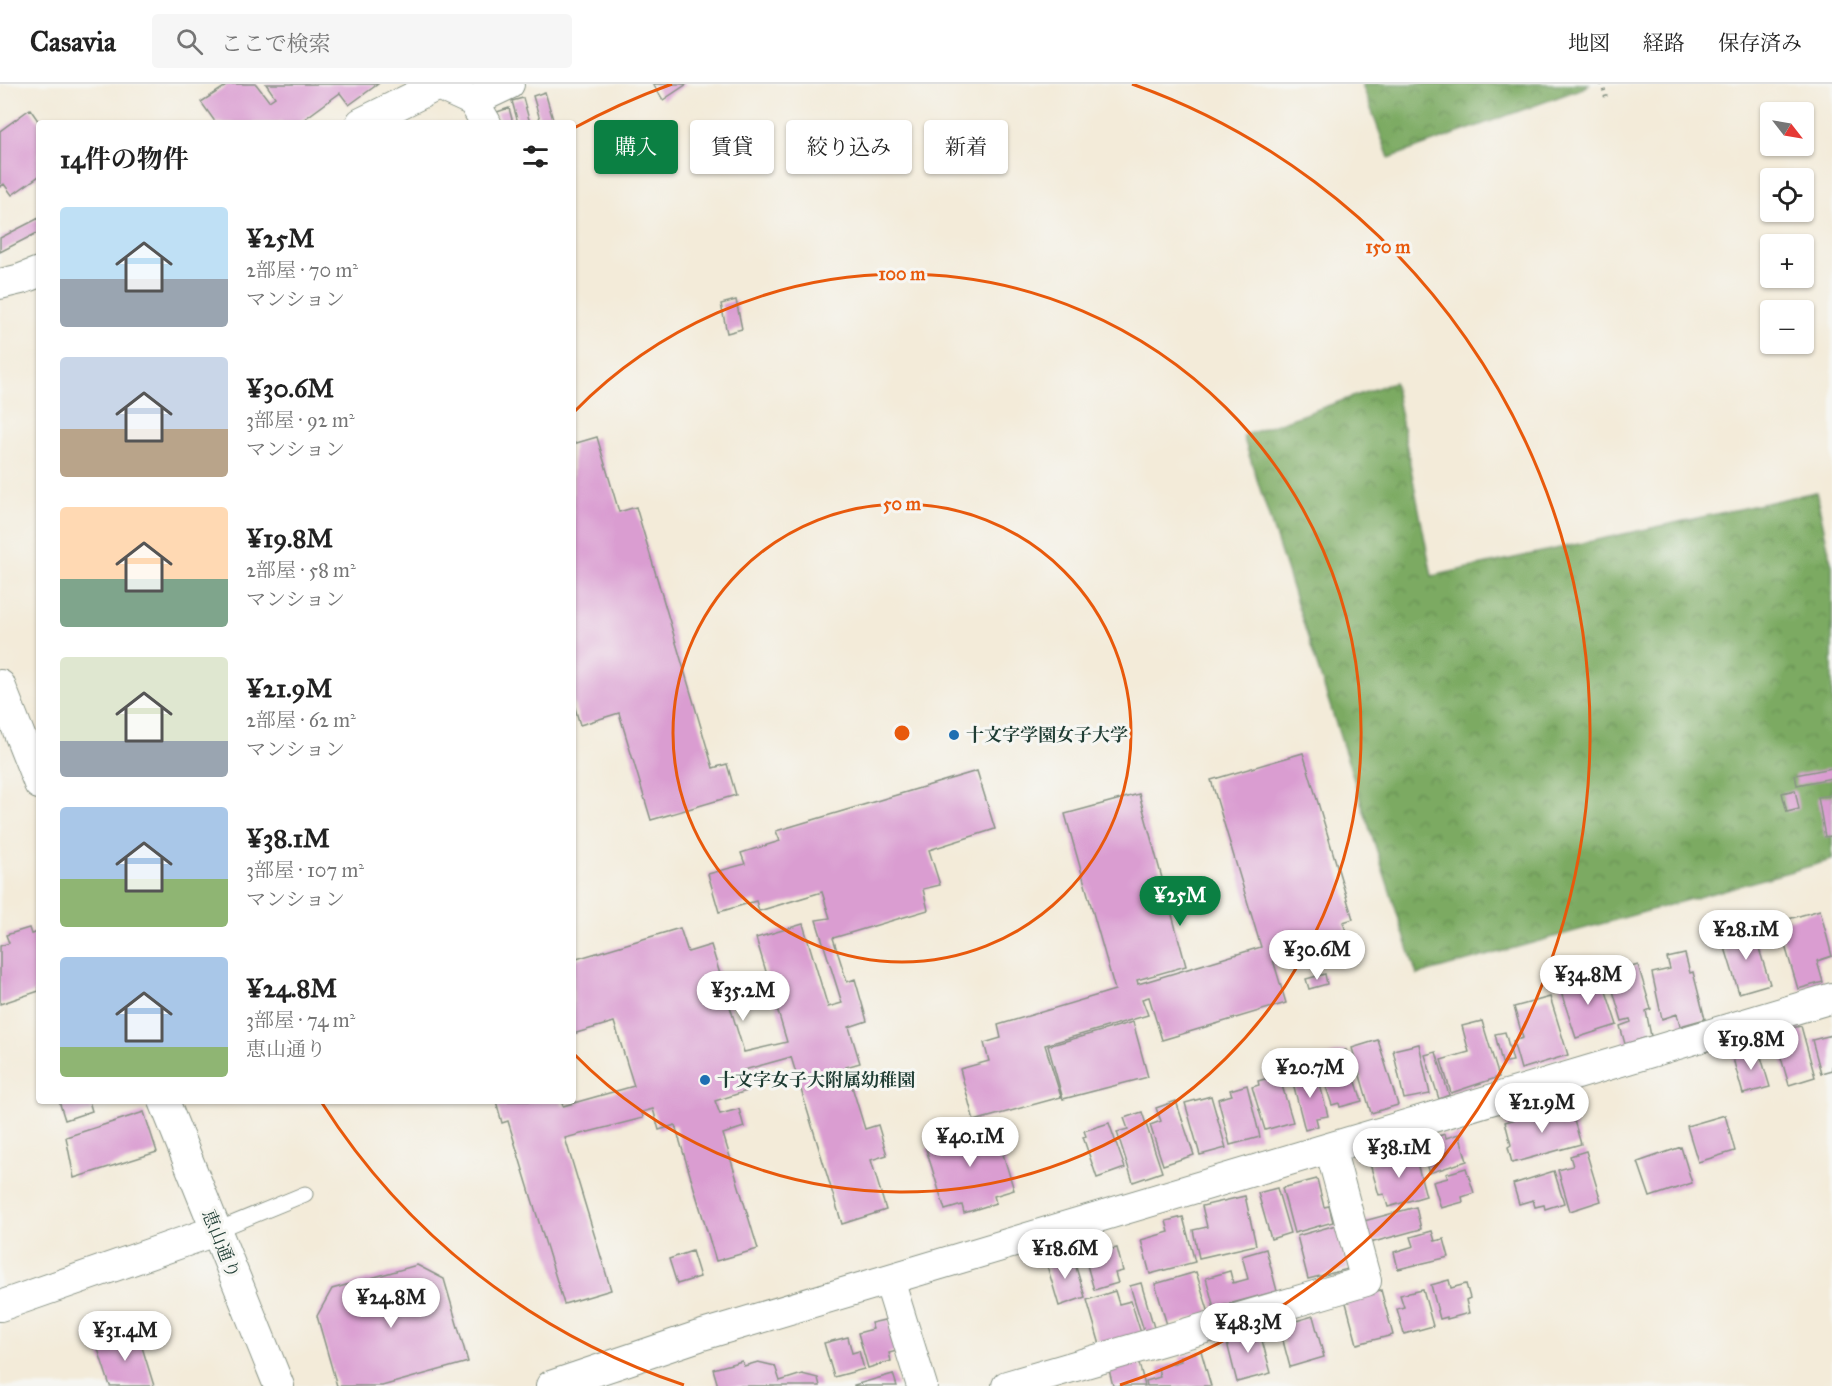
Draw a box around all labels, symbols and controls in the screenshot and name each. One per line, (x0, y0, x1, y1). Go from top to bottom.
search box (152, 14, 572, 68)
text: Casavia (30, 24, 116, 59)
icon: search (173, 25, 206, 58)
text: ここで検索 (221, 30, 331, 57)
text: 地図 (1568, 30, 1610, 56)
text: 経路 (1643, 30, 1685, 56)
text: 保存済み (1718, 30, 1802, 56)
north arrow (1760, 102, 1814, 156)
map controls (1760, 102, 1814, 354)
chip: 購入 (594, 120, 678, 174)
chip: 賃貸 (690, 120, 774, 174)
chip: 絞り込み (786, 120, 912, 174)
chip: 新着 (924, 120, 1008, 174)
icon: filters (519, 140, 552, 173)
text: 14件の物件 (60, 143, 189, 175)
button: locate (1760, 168, 1814, 222)
text: ¥25M (246, 222, 315, 254)
icon: home (108, 231, 180, 303)
button: + (1760, 234, 1814, 288)
text: 150 m (1366, 236, 1411, 258)
text: 2部屋 · 70 m² (246, 258, 358, 282)
text: 100 m (879, 263, 926, 285)
text: マンション (246, 287, 345, 311)
button: − (1760, 300, 1814, 354)
text: ¥30.6M (246, 372, 334, 404)
icon: home (108, 381, 180, 453)
text: 3部屋 · 92 m² (246, 408, 355, 432)
text: マンション (246, 437, 345, 461)
text: 50 m (883, 493, 922, 515)
text: ¥19.8M (246, 522, 333, 554)
icon: home (108, 531, 180, 603)
text: 2部屋 · 58 m² (246, 558, 356, 582)
text: マンション (246, 587, 345, 611)
text: ¥21.9M (246, 672, 332, 704)
icon: home (108, 681, 180, 753)
text: 2部屋 · 62 m² (246, 708, 356, 732)
centre of rings (892, 723, 912, 743)
place label: 十文字学園女子大学 (966, 724, 1128, 746)
marker: 十文字学園女子大学 (947, 728, 961, 742)
text: マンション (246, 737, 345, 761)
text: ¥38.1M (246, 822, 330, 854)
icon: home (108, 831, 180, 903)
text: 3部屋 · 107 m² (246, 858, 364, 882)
pin: ¥25M (1144, 876, 1216, 927)
text: ¥25M (1154, 883, 1206, 907)
text: マンション (246, 887, 345, 911)
pin: ¥28.1M (1697, 910, 1795, 961)
text: ¥28.1M (1713, 917, 1779, 941)
pin: ¥30.6M (1268, 930, 1366, 981)
text: ¥30.6M (1283, 937, 1351, 961)
pin: ¥34.8M (1539, 955, 1637, 1006)
text: ¥34.8M (1554, 962, 1622, 986)
pin: ¥35.2M (694, 971, 792, 1022)
text: ¥24.8M (246, 972, 337, 1004)
text: ¥35.2M (711, 978, 775, 1002)
icon: home (108, 981, 180, 1053)
text: 3部屋 · 74 m² (246, 1008, 355, 1032)
pin: ¥19.8M (1702, 1020, 1800, 1071)
text: ¥19.8M (1717, 1027, 1785, 1051)
text: 恵山通り (246, 1037, 326, 1061)
pin: ¥20.7M (1261, 1048, 1359, 1099)
text: ¥20.7M (1276, 1055, 1344, 1079)
place label: 十文字女子大附属幼稚園 (717, 1069, 915, 1091)
marker: 十文字女子大附属幼稚園 (698, 1073, 712, 1087)
pin: ¥21.9M (1493, 1083, 1591, 1134)
text: ¥21.9M (1509, 1090, 1575, 1114)
pin: ¥40.1M (921, 1117, 1019, 1168)
text: ¥40.1M (936, 1124, 1004, 1148)
pin: ¥38.1M (1350, 1128, 1448, 1179)
text: ¥38.1M (1367, 1135, 1431, 1159)
street label: 恵山通り (197, 1207, 245, 1281)
pin: ¥18.6M (1016, 1229, 1114, 1280)
text: ¥18.6M (1032, 1236, 1098, 1260)
pin: ¥24.8M (342, 1278, 440, 1329)
text: ¥24.8M (356, 1285, 426, 1309)
pin: ¥48.3M (1199, 1303, 1297, 1354)
text: ¥48.3M (1214, 1310, 1282, 1334)
pin: ¥31.4M (76, 1311, 174, 1362)
text: ¥31.4M (92, 1318, 158, 1342)

